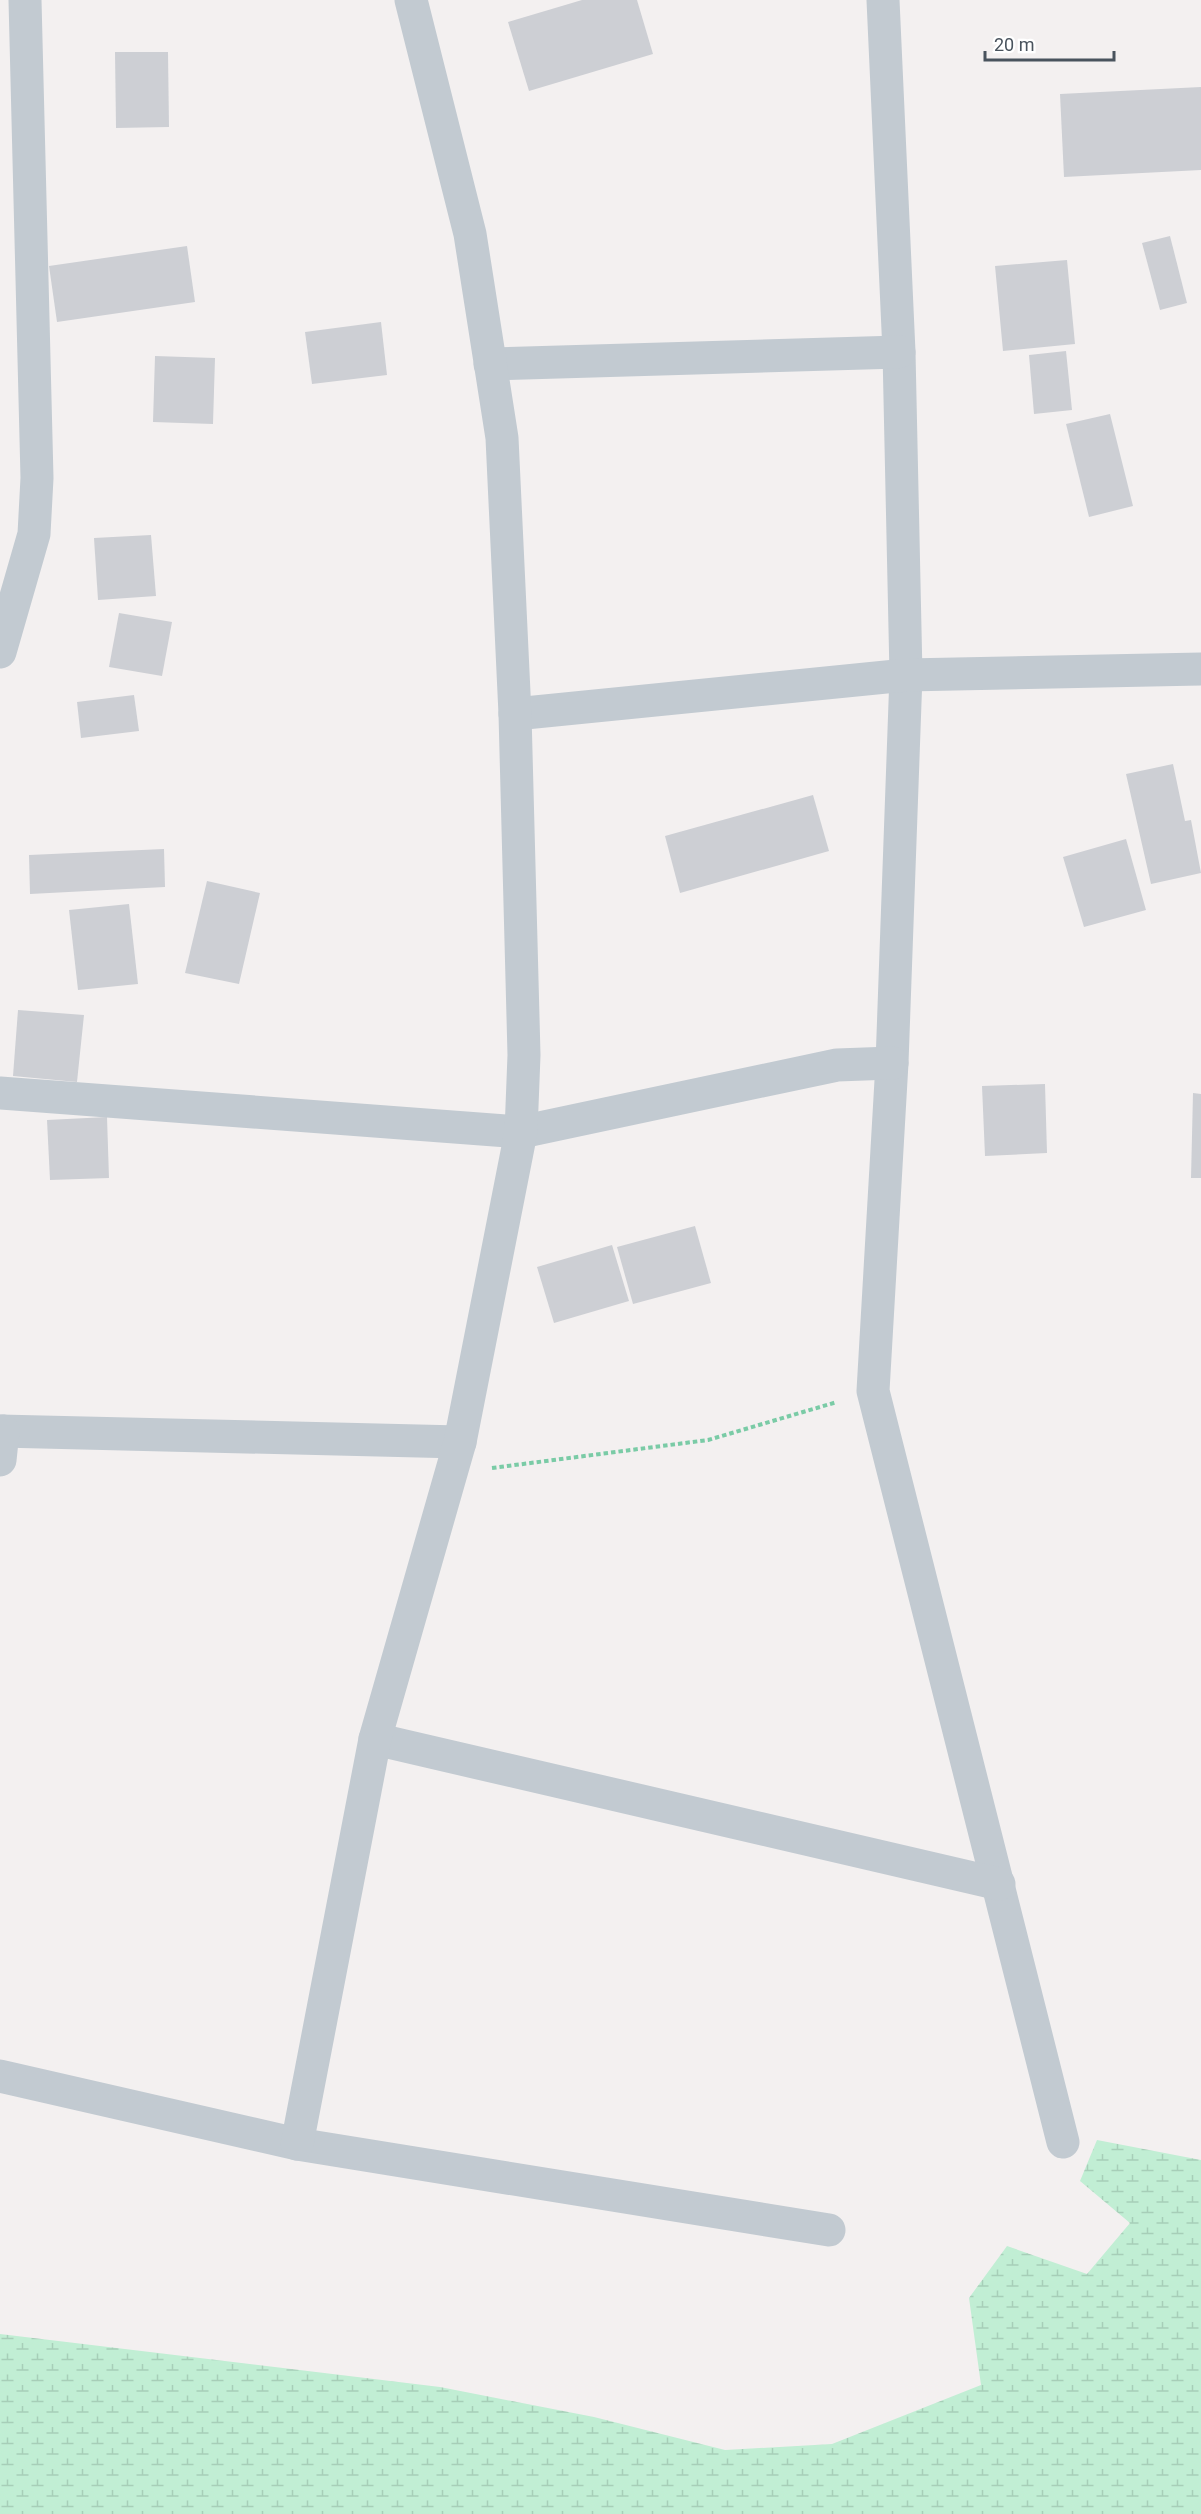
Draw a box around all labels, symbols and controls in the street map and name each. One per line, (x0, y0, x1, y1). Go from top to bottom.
scale bar (985, 24, 1114, 62)
text: 20 m (994, 34, 1034, 55)

